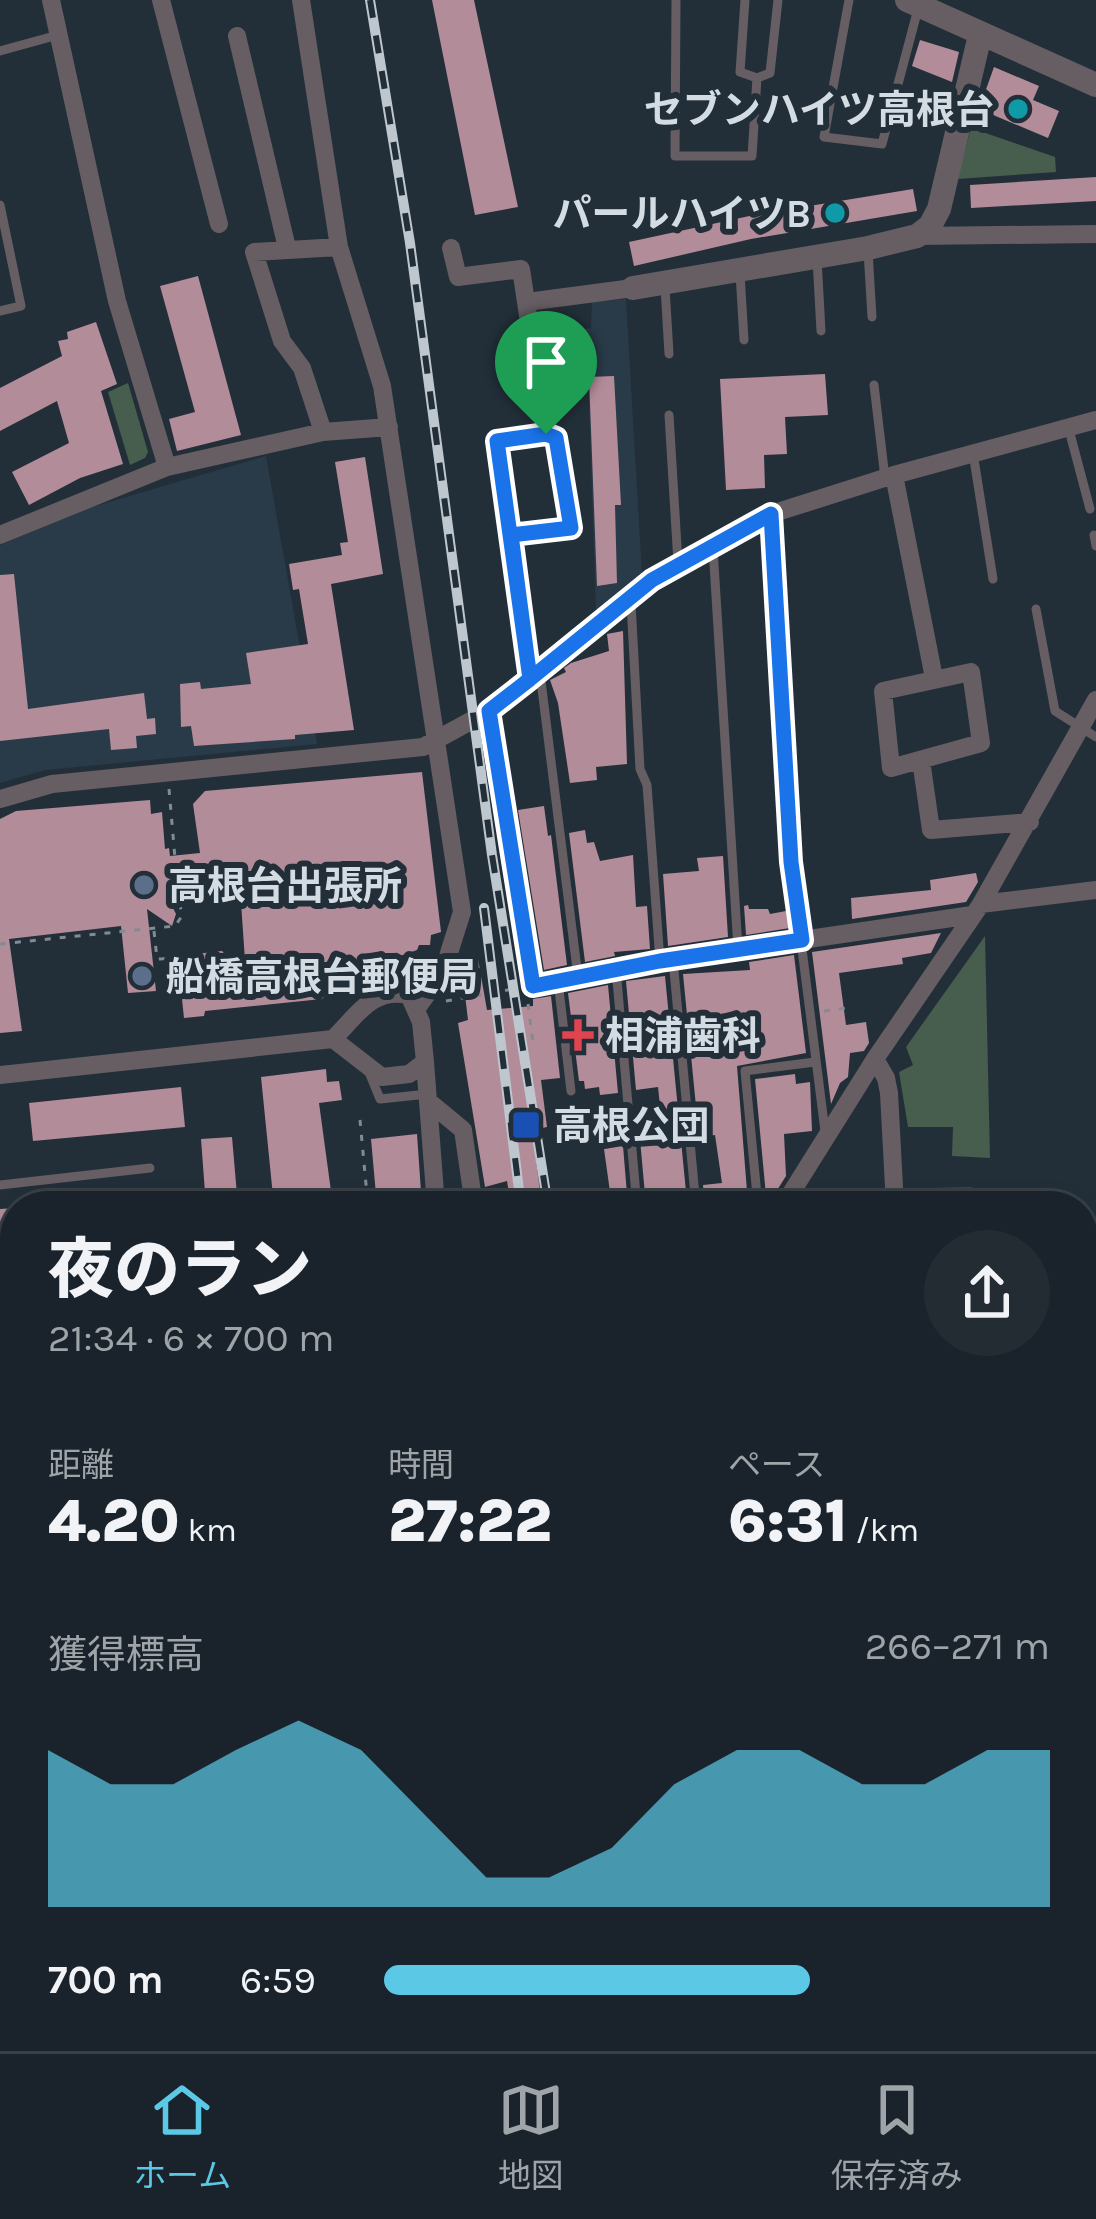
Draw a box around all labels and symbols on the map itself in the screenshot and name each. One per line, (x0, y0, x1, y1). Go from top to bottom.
place label: セブンハイツ高根台 (644, 87, 994, 133)
marker: セブンハイツ高根台 (1005, 96, 1031, 122)
place label: パールハイツB (553, 191, 811, 237)
marker: パールハイツB (822, 200, 848, 226)
pin (495, 311, 597, 434)
place label: 高根台出張所 (168, 863, 402, 909)
marker: 高根台出張所 (131, 872, 157, 898)
place label: 船橋高根台郵便局 (166, 954, 478, 1000)
marker: 船橋高根台郵便局 (129, 963, 155, 989)
place label: 相浦歯科 (605, 1013, 761, 1059)
marker: 相浦歯科 (562, 1019, 594, 1051)
place label: 高根公団 (553, 1103, 709, 1149)
marker: 高根公団 (510, 1109, 542, 1141)

